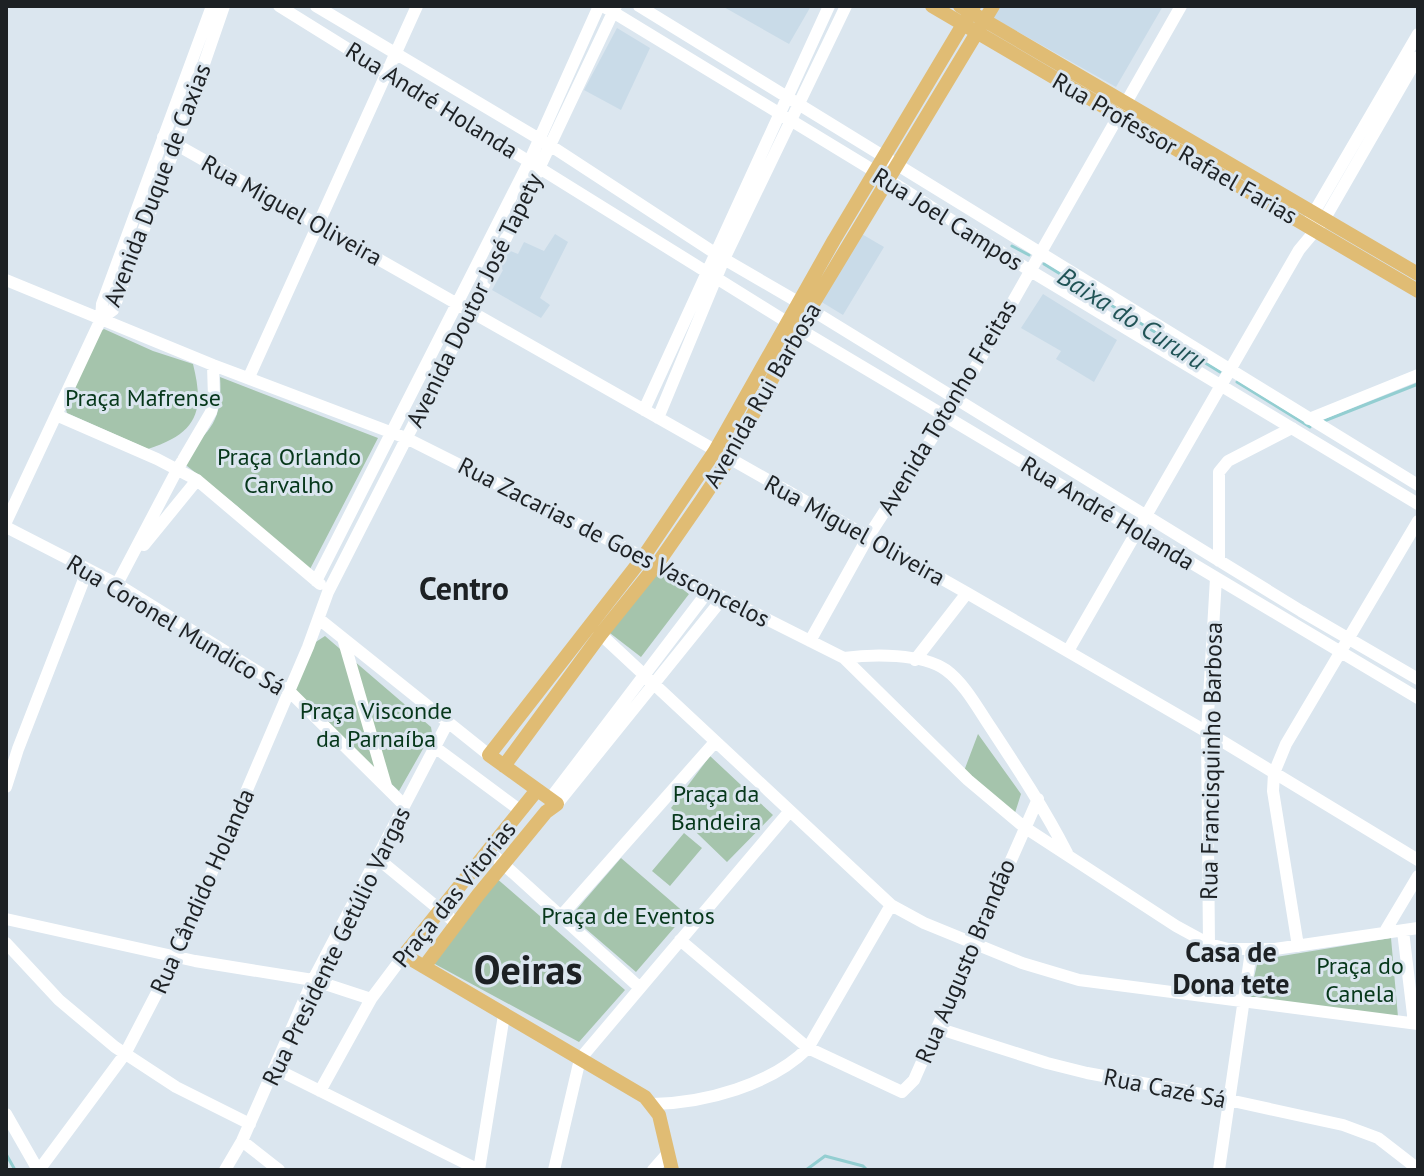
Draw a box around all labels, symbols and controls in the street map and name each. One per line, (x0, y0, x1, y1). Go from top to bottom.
street label: Rua André Holanda (340, 35, 524, 165)
street label: Avenida Duque de Caxias (96, 59, 218, 311)
street label: Rua Professor Rafael Farias (1047, 65, 1303, 231)
street label: Rua Miguel Oliveira (196, 147, 388, 273)
street label: Rua Joel Campos (867, 160, 1029, 278)
street label: Avenida Doutor José Tapety (399, 168, 549, 432)
water label: Baixa do Cururu (1052, 259, 1212, 377)
street label: Avenida Totonho Freitas (871, 294, 1023, 520)
street label: Avenida Rui Barbosa (696, 297, 828, 493)
park label: Praça Mafrense (65, 382, 221, 413)
park label: Praça Orlando Carvalho (217, 441, 361, 500)
street label: Rua André Holanda (1015, 449, 1201, 577)
street label: Rua Zacarias de Goes Vasconcelos (453, 450, 775, 634)
street label: Rua Miguel Oliveira (759, 467, 951, 593)
street label: Rua Coronel Mundico Sá (61, 547, 291, 703)
district label: Centro (419, 567, 509, 609)
street label: Rua Francisquinho Barbosa (1193, 622, 1229, 900)
park label: Praça Visconde da Parnaíba (300, 695, 452, 754)
park label: Praça da Bandeira (671, 778, 761, 837)
street label: Rua Cândido Holanda (143, 784, 261, 998)
street label: Rua Presidente Getúlio Vargas (255, 801, 417, 1091)
street label: Praça das Vitorias (385, 814, 523, 974)
street label: Rua Augusto Brandão (908, 854, 1022, 1068)
park label: Praça de Eventos (541, 900, 715, 931)
district label: Casa de Dona tete (1172, 933, 1290, 1002)
district label: Oeiras (474, 943, 582, 995)
park label: Praça do Canela (1316, 950, 1404, 1009)
street label: Rua Cazé Sá (1101, 1061, 1229, 1115)

